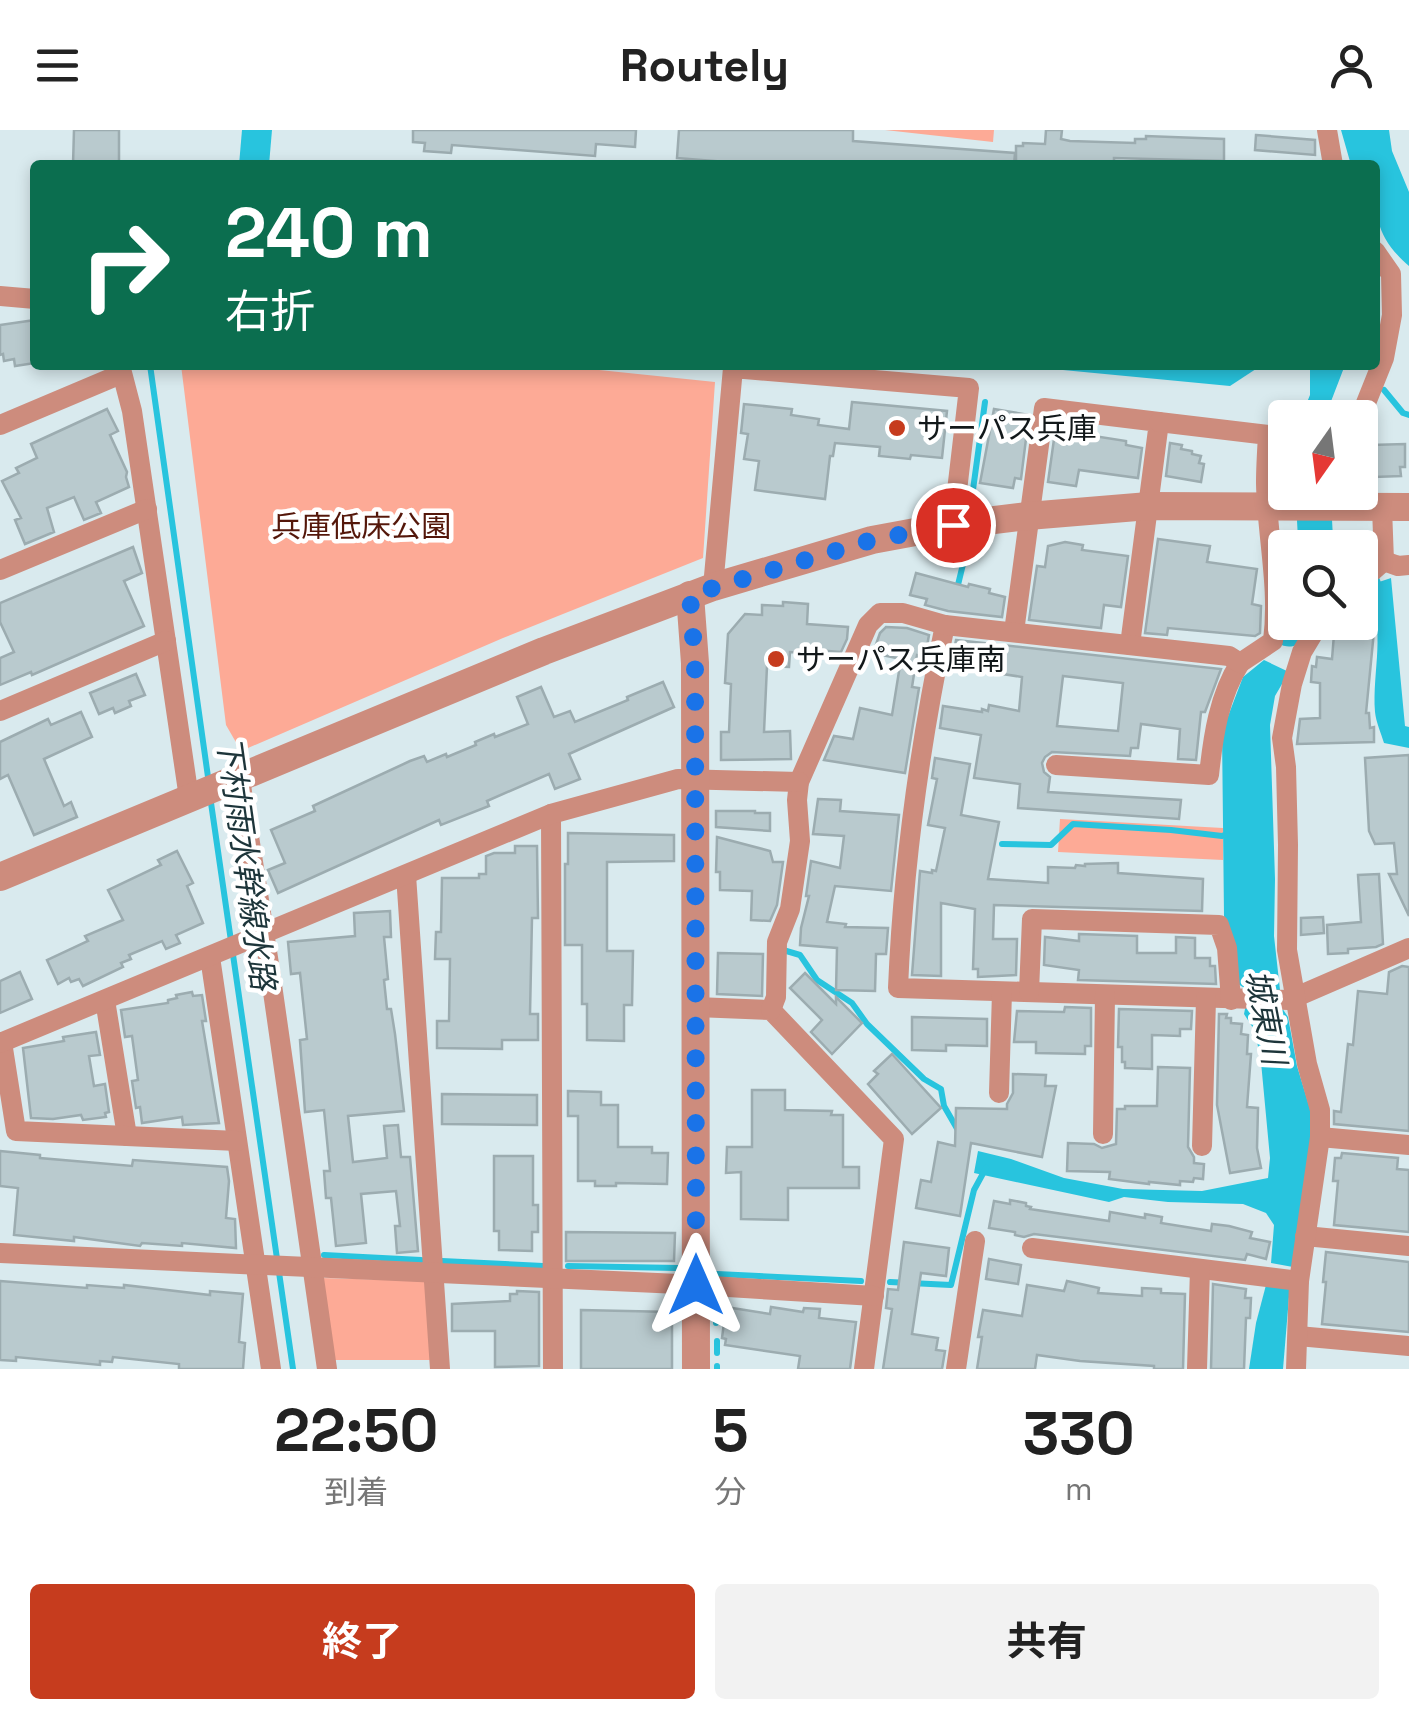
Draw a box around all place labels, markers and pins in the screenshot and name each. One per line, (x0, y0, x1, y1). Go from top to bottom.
place label: サーパス兵庫 (917, 409, 1097, 448)
marker: サーパス兵庫 (886, 417, 908, 439)
pin (911, 483, 996, 568)
place label: サーパス兵庫南 (796, 640, 1006, 679)
marker: サーパス兵庫南 (765, 648, 787, 670)

